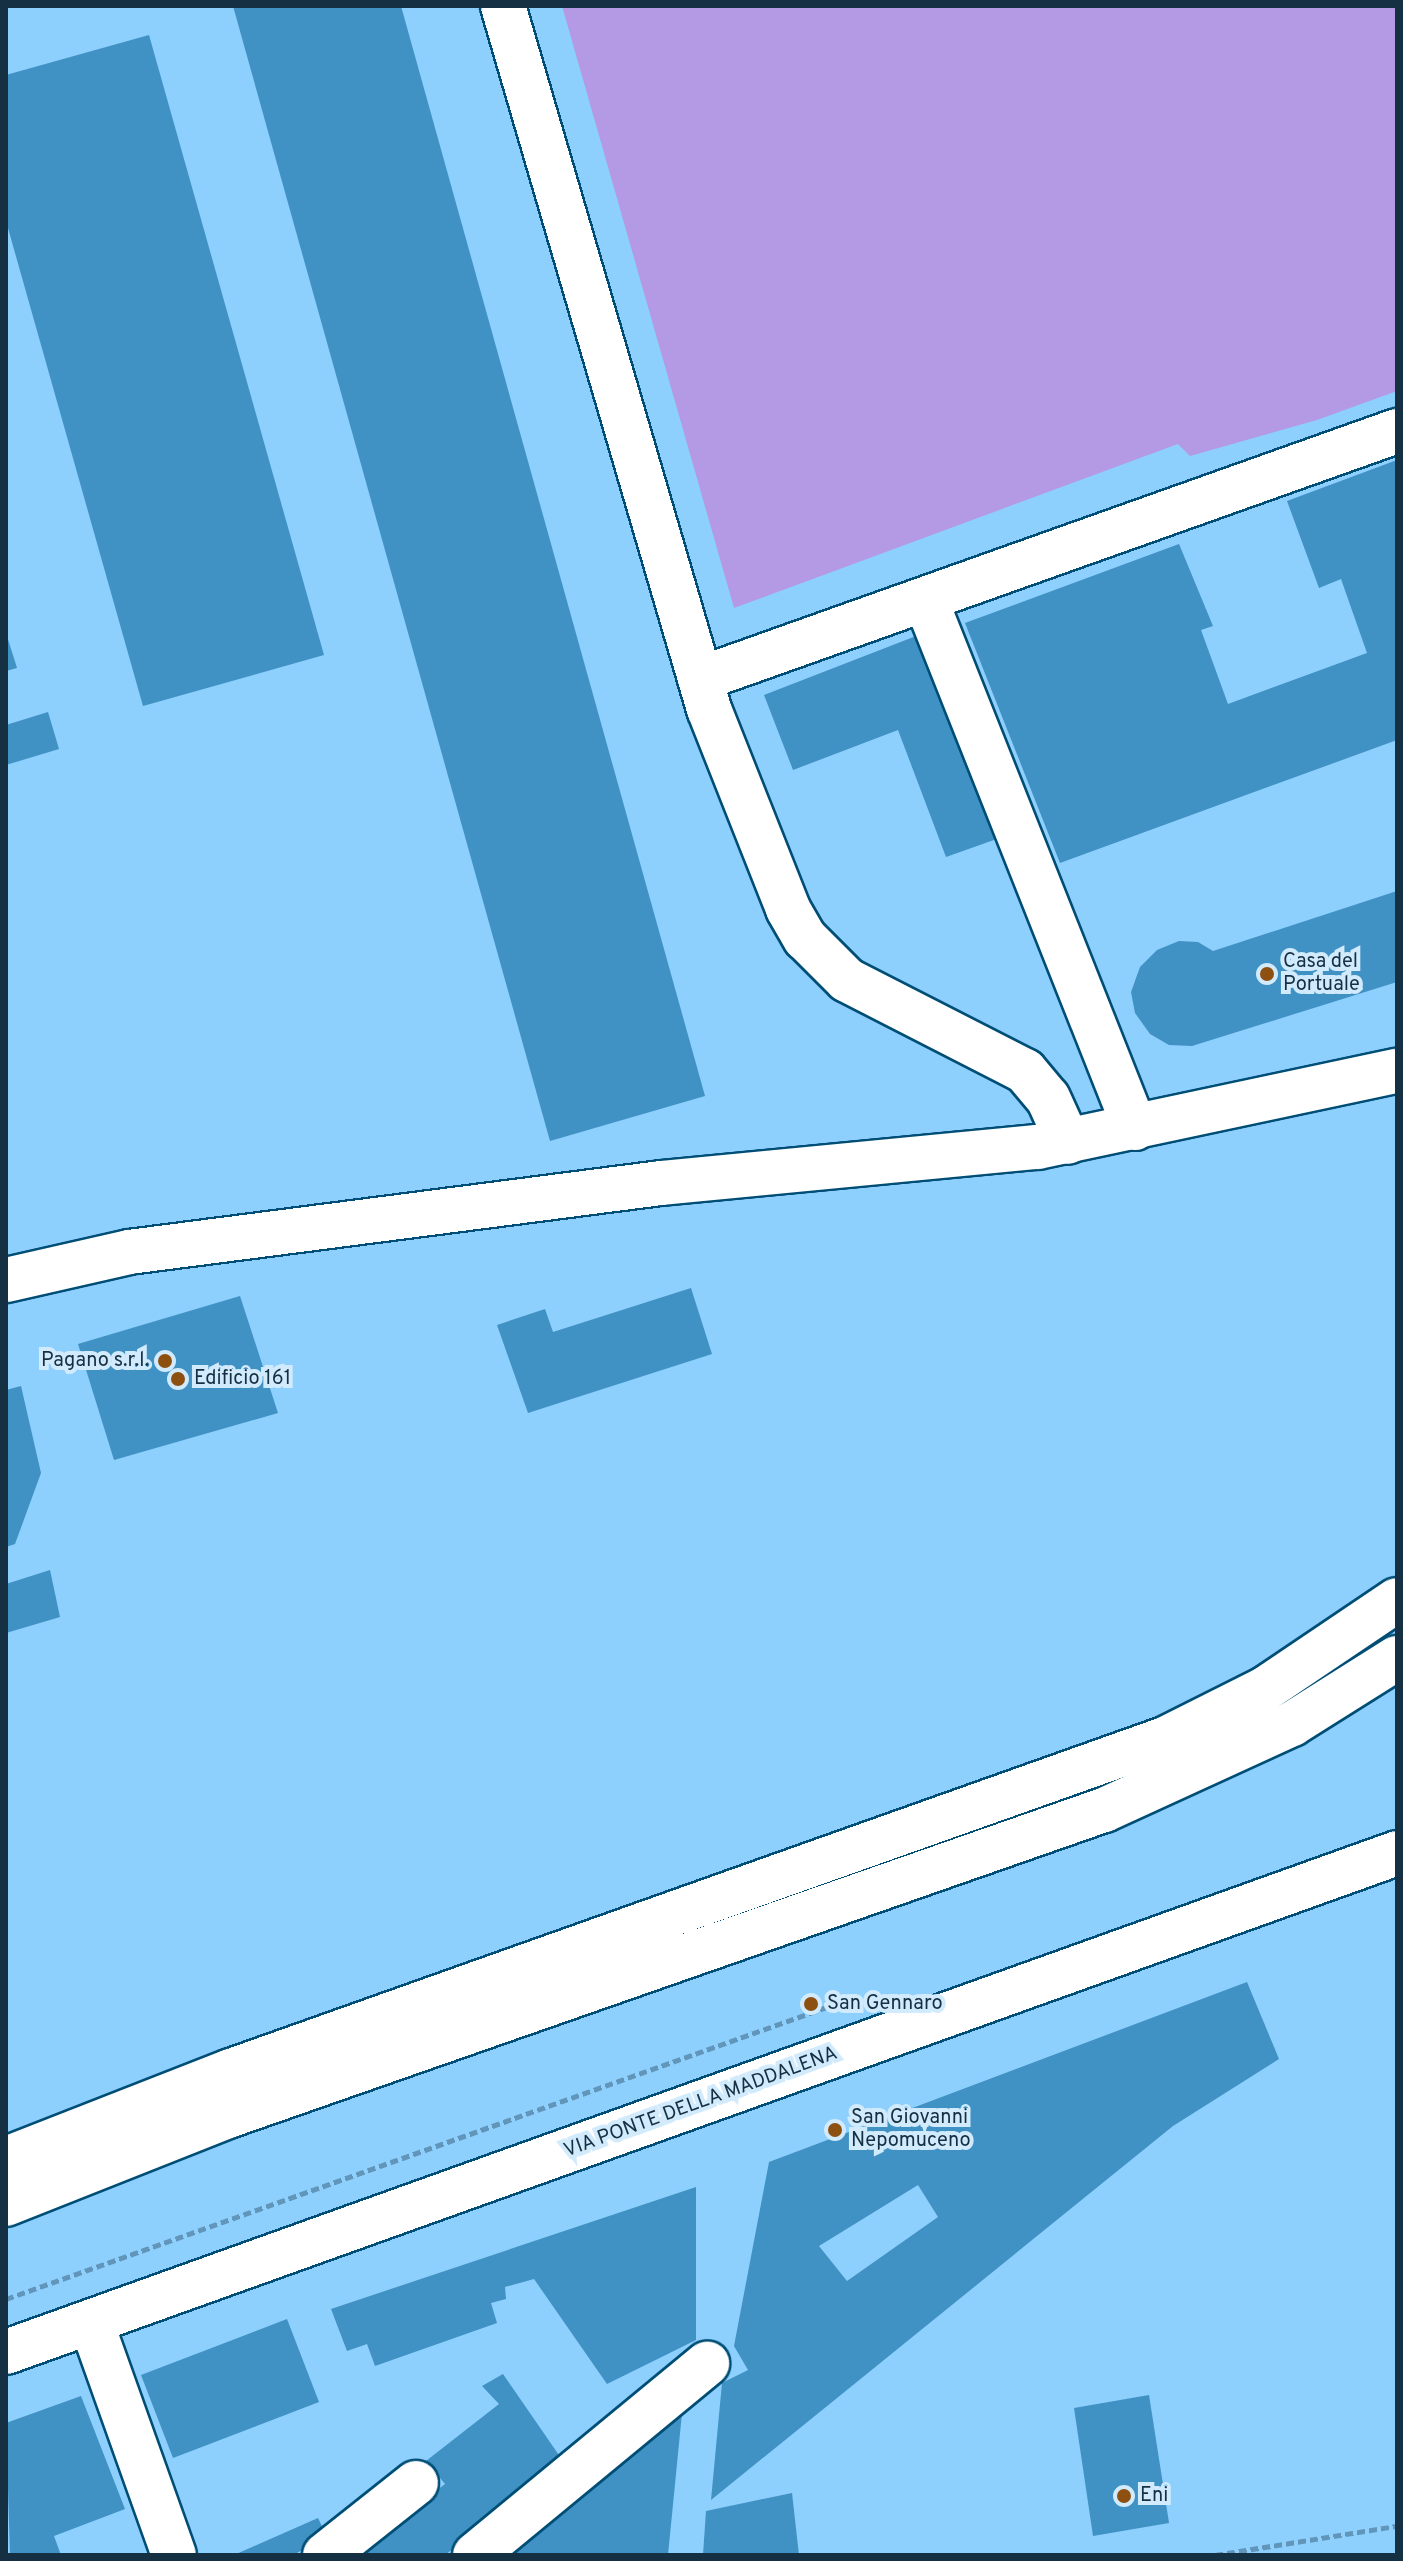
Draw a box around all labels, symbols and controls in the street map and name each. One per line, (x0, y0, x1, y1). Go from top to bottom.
place label: Casa del Portuale (1283, 950, 1360, 997)
marker: Casa del Portuale (1258, 965, 1276, 983)
place label: Pagano s.r.l. (41, 1349, 149, 1373)
marker: Pagano s.r.l. (156, 1352, 174, 1370)
place label: Edificio 161 (194, 1367, 291, 1391)
marker: Edificio 161 (169, 1370, 187, 1388)
place label: San Gennaro (827, 1992, 943, 2016)
marker: San Gennaro (802, 1995, 820, 2013)
street label: VIA PONTE DELLA MADDALENA (560, 2042, 842, 2164)
place label: San Giovanni Nepomuceno (851, 2106, 971, 2153)
marker: San Giovanni Nepomuceno (826, 2121, 844, 2139)
place label: Eni (1140, 2484, 1168, 2508)
marker: Eni (1115, 2487, 1133, 2505)

